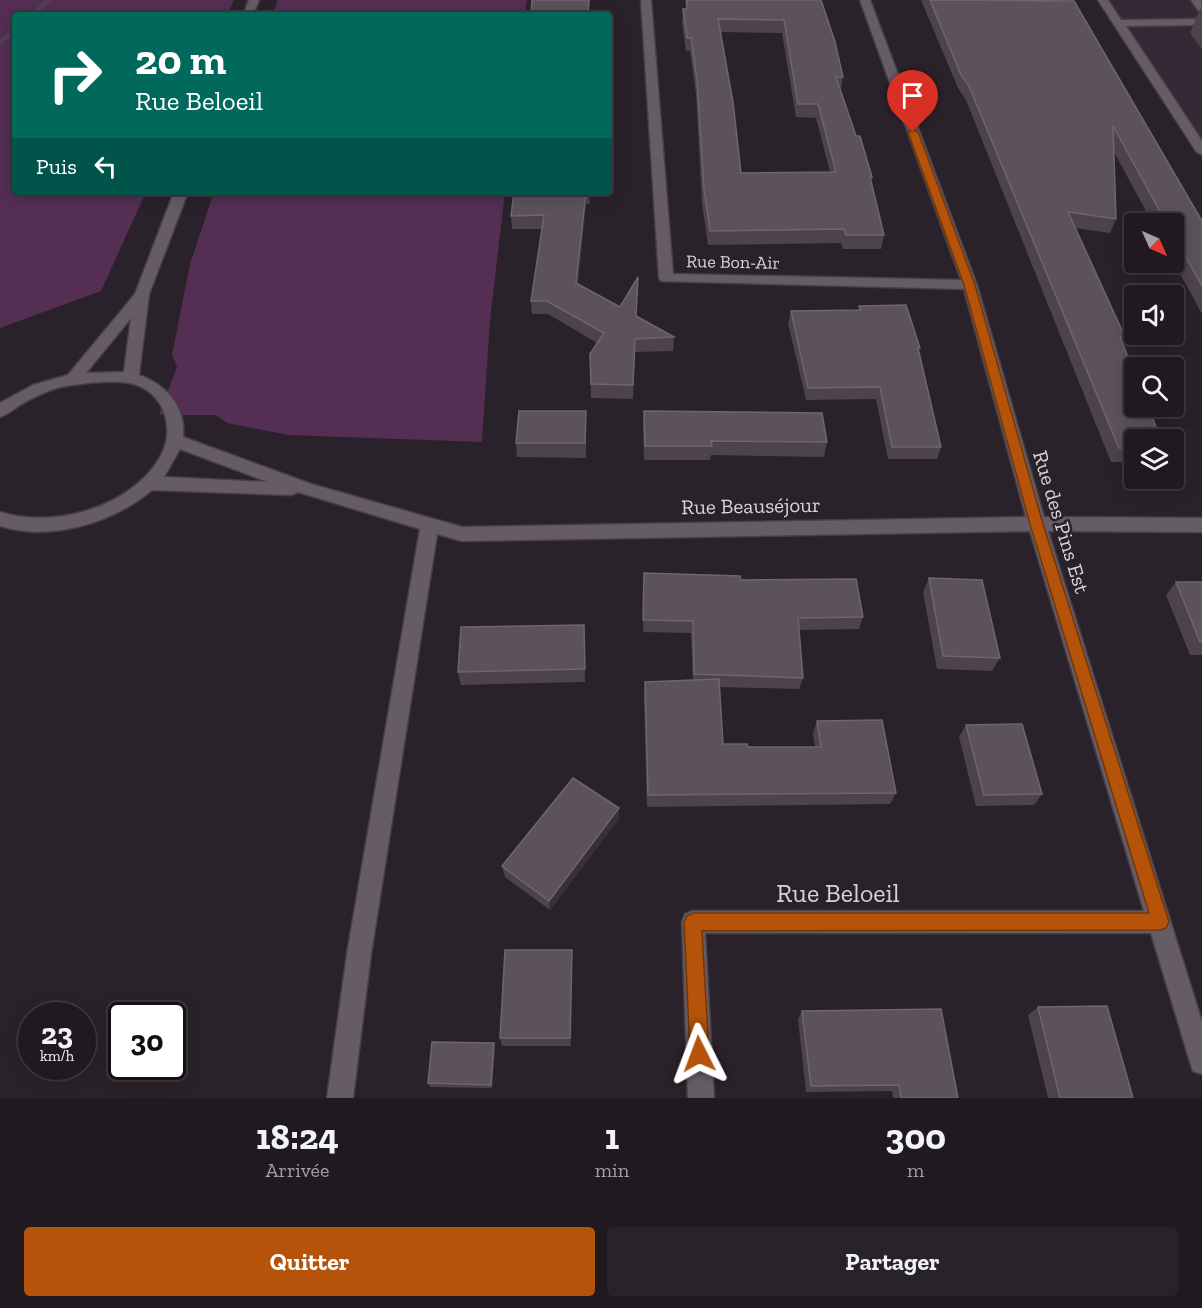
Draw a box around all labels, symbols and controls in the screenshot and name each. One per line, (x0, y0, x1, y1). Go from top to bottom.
text: 20 m (135, 34, 226, 85)
icon: right (36, 36, 114, 114)
pin (887, 70, 938, 132)
icon: arrive (896, 79, 929, 112)
text: Rue Beloeil (135, 85, 263, 117)
icon: left (89, 150, 122, 183)
text: Puis (36, 153, 77, 180)
north arrow (1124, 213, 1184, 273)
map controls (1124, 213, 1184, 489)
street label: Rue Bon-Air (686, 250, 780, 274)
button: sound (1124, 285, 1184, 345)
button: search (1124, 357, 1184, 417)
button: layers (1124, 429, 1184, 489)
street label: Rue des Pins Est (1028, 447, 1095, 596)
street label: Rue Beauséjour (681, 492, 821, 520)
street label: Rue Beloeil (776, 877, 900, 909)
speed limit sign: 30 (108, 1002, 186, 1080)
text: 23 (41, 1016, 73, 1052)
position arrow (667, 1022, 731, 1086)
text: km/h (40, 1047, 74, 1065)
text: 18:24 (256, 1115, 339, 1158)
text: 1 (605, 1115, 619, 1158)
text: 300 (885, 1115, 946, 1158)
text: Arrivée (266, 1158, 329, 1182)
text: min (595, 1158, 629, 1182)
text: m (907, 1158, 924, 1182)
button: Quitter (24, 1227, 595, 1296)
button: Partager (607, 1227, 1178, 1296)

